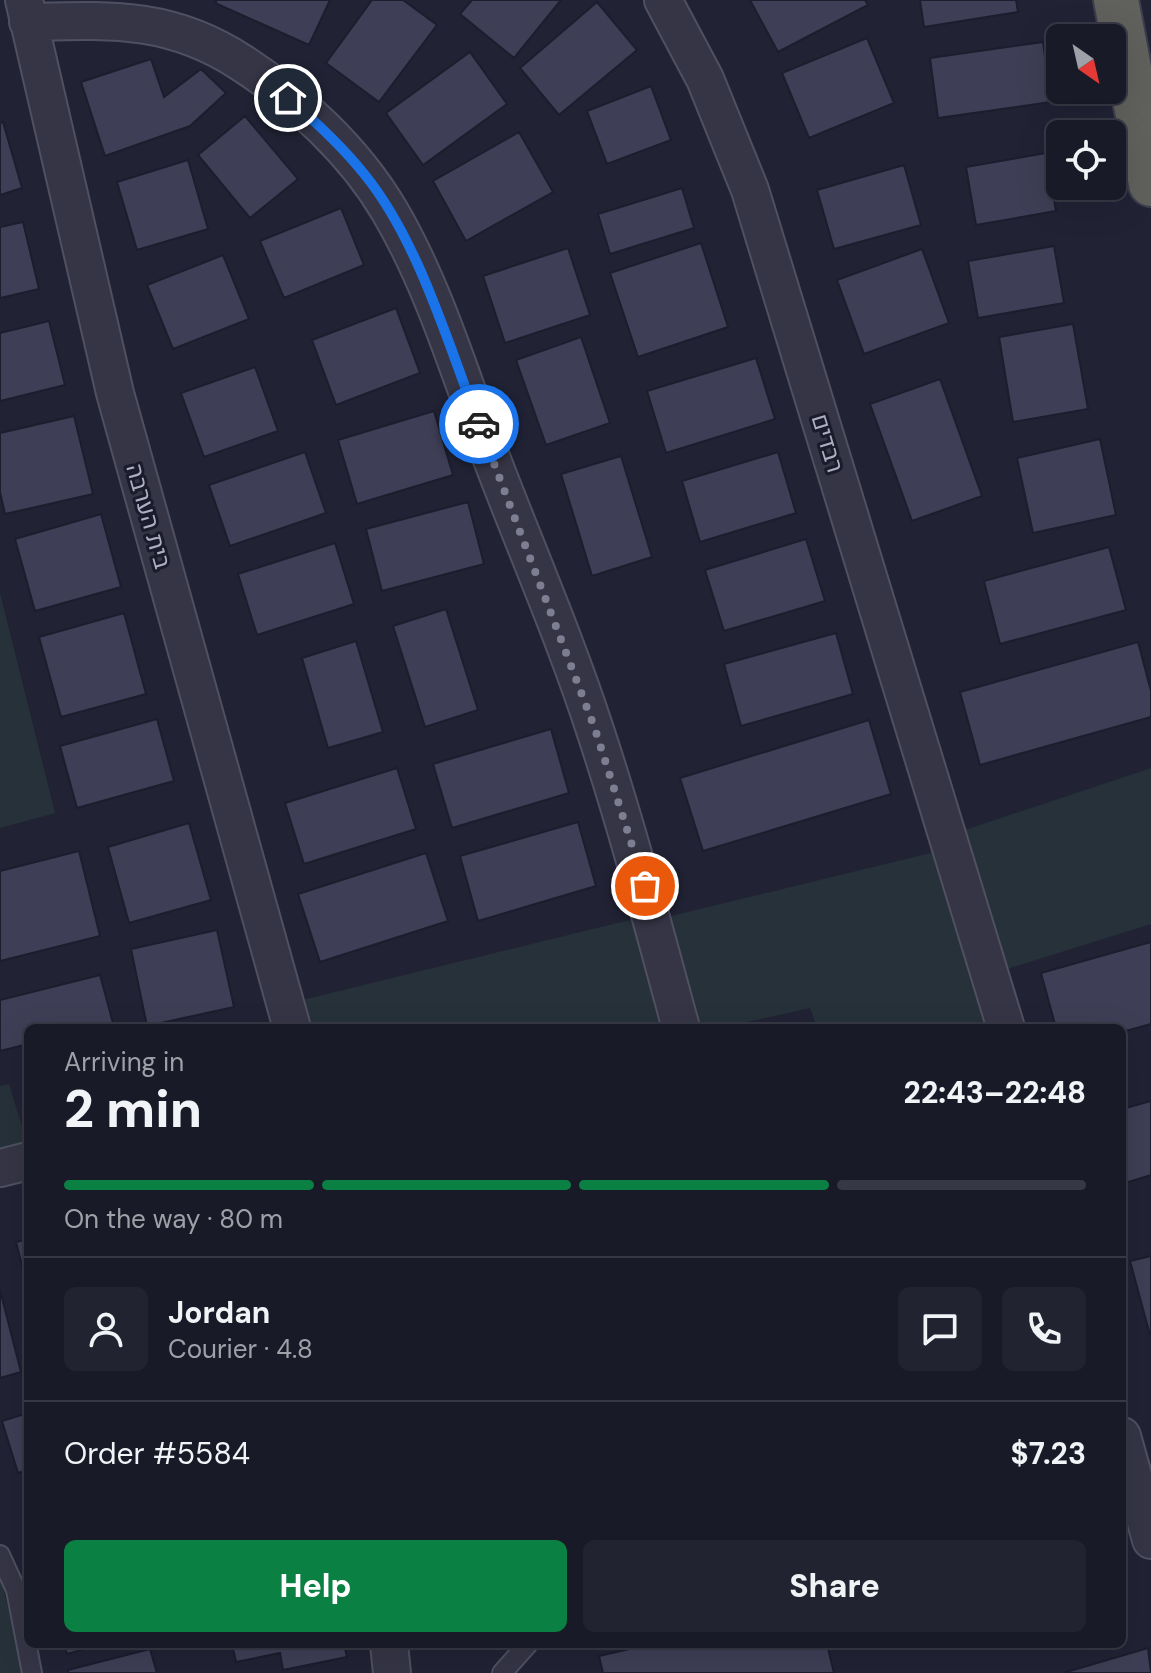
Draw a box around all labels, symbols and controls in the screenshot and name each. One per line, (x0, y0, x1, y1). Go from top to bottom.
north arrow (1046, 24, 1126, 104)
map controls (1046, 24, 1126, 200)
pin (254, 64, 322, 132)
icon: home (266, 76, 310, 120)
button: locate (1046, 120, 1126, 200)
courier (439, 384, 519, 464)
icon: car (457, 402, 501, 446)
street label: רבדים (804, 410, 852, 476)
street label: בית הערבה (119, 460, 179, 572)
pin (611, 852, 679, 920)
icon: bag (623, 864, 667, 908)
text: Arriving in (64, 1045, 184, 1079)
text: 22:43–22:48 (904, 1073, 1086, 1112)
text: 2 min (64, 1075, 202, 1143)
text: On the way · 80 m (64, 1202, 283, 1236)
button: person (64, 1287, 148, 1371)
button: chat (898, 1287, 982, 1371)
button: phone (1002, 1287, 1086, 1371)
text: Jordan (168, 1293, 270, 1332)
text: Courier · 4.8 (168, 1332, 313, 1366)
text: Order #5584 (64, 1434, 250, 1473)
text: $7.23 (1011, 1434, 1086, 1473)
button: Help (64, 1540, 567, 1632)
button: Share (583, 1540, 1086, 1632)

